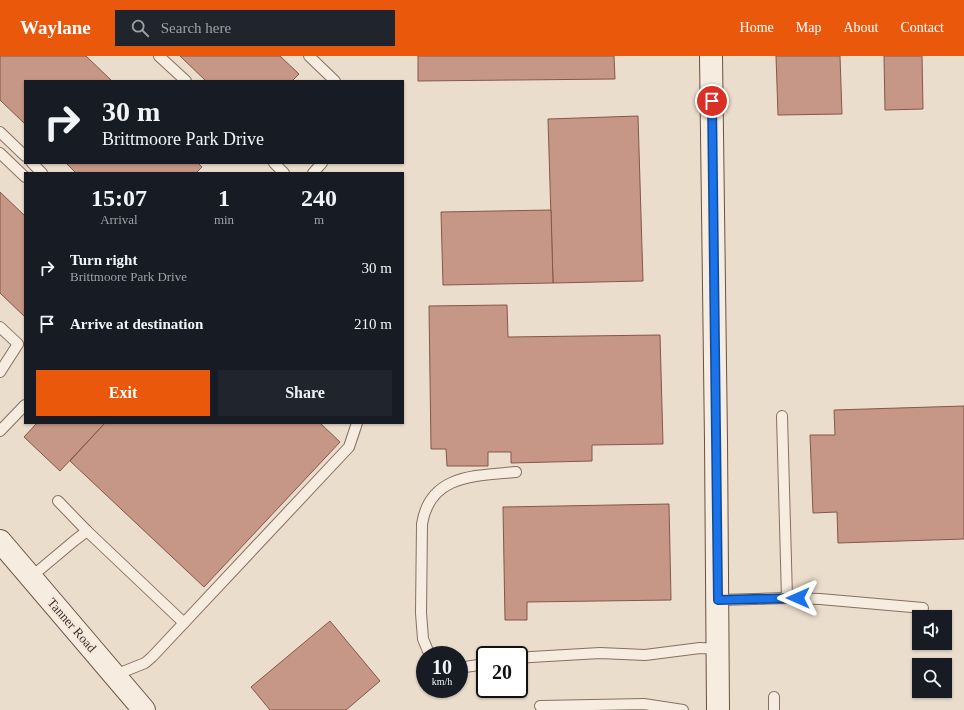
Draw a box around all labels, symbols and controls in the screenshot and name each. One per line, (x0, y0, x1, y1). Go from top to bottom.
search box (115, 10, 395, 46)
text: Waylane (20, 17, 91, 38)
icon: search (129, 17, 151, 39)
text: Search here (161, 20, 231, 36)
text: Home (740, 20, 774, 35)
text: Map (796, 20, 821, 35)
text: About (843, 20, 878, 35)
text: Contact (900, 20, 944, 35)
pin (695, 84, 729, 118)
icon: arrive (701, 90, 723, 112)
icon: right (36, 96, 88, 148)
text: 30 m (102, 96, 160, 127)
text: Brittmoore Park Drive (102, 129, 264, 149)
text: 15:07 (91, 185, 147, 211)
text: 1 (218, 185, 230, 211)
text: 240 (301, 185, 337, 211)
text: Arrival (100, 212, 138, 227)
text: min (214, 212, 234, 227)
text: m (314, 212, 324, 227)
text: Turn right (70, 252, 137, 268)
icon: right (36, 257, 58, 279)
text: 30 m (362, 260, 392, 276)
text: Brittmoore Park Drive (70, 269, 187, 284)
icon: arrive (36, 313, 58, 335)
text: Arrive at destination (70, 316, 203, 332)
text: 210 m (354, 316, 392, 332)
button: Exit (36, 370, 210, 416)
button: Share (218, 370, 392, 416)
position arrow (777, 577, 819, 619)
street label: Tanner Road (44, 595, 100, 655)
map controls (912, 610, 952, 698)
button: sound (912, 610, 952, 650)
speed limit sign: 20 (476, 646, 528, 698)
text: 10 (432, 656, 452, 678)
button: search (912, 658, 952, 698)
text: km/h (432, 676, 452, 687)

